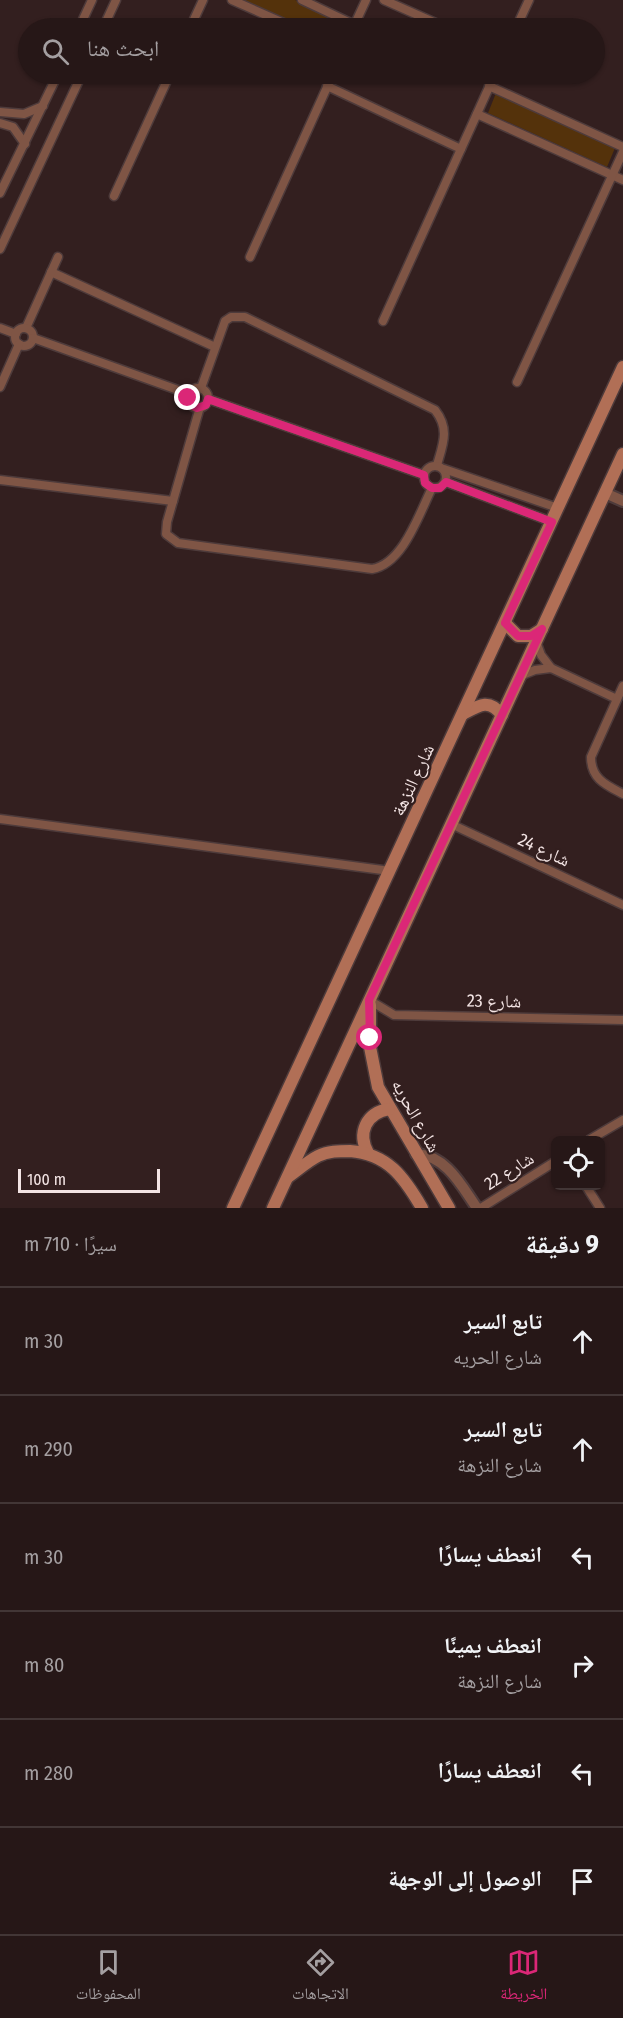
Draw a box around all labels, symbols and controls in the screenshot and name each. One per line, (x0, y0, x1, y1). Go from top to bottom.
search box (18, 18, 605, 84)
icon: search (39, 35, 72, 68)
text: ابحث هنا (87, 35, 159, 62)
route end (174, 384, 200, 410)
street label: شارع النزهة (387, 741, 439, 819)
street label: شارع 24 (515, 828, 573, 872)
street label: شارع 23 (467, 990, 521, 1012)
route start (356, 1024, 382, 1050)
street label: شارع الحريه (387, 1076, 445, 1156)
map controls (551, 1136, 605, 1190)
button: locate (551, 1136, 605, 1190)
street label: شارع 22 (480, 1147, 538, 1195)
scale bar (18, 1166, 160, 1194)
text: 100 m (27, 1170, 66, 1189)
text: 9 دقيقة (526, 1229, 599, 1260)
text: سيرًا · 710 m (24, 1232, 117, 1256)
text: تابع السير (464, 1308, 542, 1335)
icon: ahead (566, 1325, 599, 1358)
text: 30 m (24, 1329, 64, 1353)
text: شارع الحريه (453, 1345, 542, 1369)
text: تابع السير (464, 1416, 542, 1443)
icon: ahead (566, 1433, 599, 1466)
text: 290 m (24, 1437, 73, 1461)
text: شارع النزهة (457, 1453, 542, 1477)
text: انعطف يسارًا (438, 1541, 542, 1568)
icon: left (566, 1541, 599, 1574)
text: 30 m (24, 1545, 64, 1569)
text: انعطف يمينًا (444, 1632, 542, 1659)
icon: right (566, 1649, 599, 1682)
text: 80 m (24, 1653, 65, 1677)
text: شارع النزهة (457, 1669, 542, 1693)
text: انعطف يسارًا (438, 1757, 542, 1784)
icon: left (566, 1757, 599, 1790)
text: 280 m (24, 1761, 73, 1785)
text: الوصول إلى الوجهة (388, 1865, 542, 1892)
icon: arrive (566, 1865, 599, 1898)
tab: المحفوظات (76, 1946, 141, 2009)
tab: الاتجاهات (292, 1946, 349, 2009)
tab: الخريطة (500, 1946, 547, 2009)

